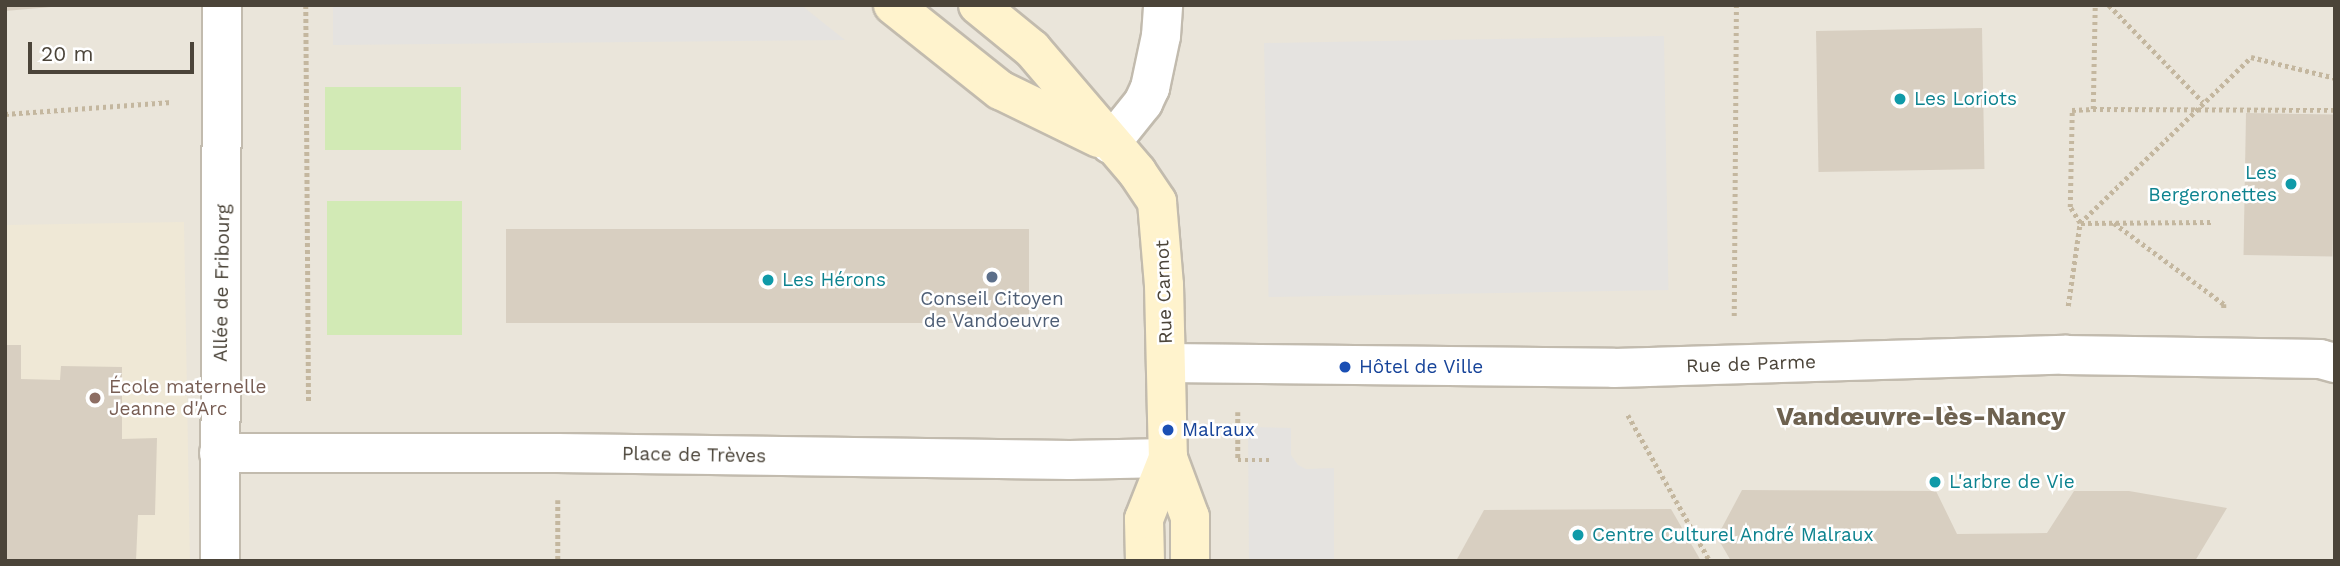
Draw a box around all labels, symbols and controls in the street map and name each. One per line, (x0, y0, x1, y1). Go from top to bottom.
scale bar (32, 28, 198, 72)
text: 20 m (41, 41, 93, 66)
place label: Les Loriots (1914, 88, 2017, 110)
marker: Les Loriots (1892, 91, 1908, 107)
place label: Les Bergeronettes (2148, 162, 2277, 206)
marker: Les Bergeronettes (2283, 176, 2299, 192)
street label: Allée de Fribourg (209, 204, 235, 362)
street label: Rue Carnot (1151, 240, 1177, 344)
place label: Les Hérons (782, 269, 886, 291)
marker: Conseil Citoyen de Vandoeuvre (984, 269, 1000, 285)
marker: Les Hérons (760, 272, 776, 288)
place label: Conseil Citoyen de Vandoeuvre (920, 288, 1064, 332)
street label: Rue de Parme (1686, 350, 1816, 378)
place label: Hôtel de Ville (1359, 356, 1485, 378)
marker: Hôtel de Ville (1337, 359, 1353, 375)
place label: École maternelle Jeanne d'Arc (109, 376, 267, 420)
marker: École maternelle Jeanne d'Arc (87, 390, 103, 406)
district label: Vandœuvre-lès-Nancy (1776, 401, 2066, 433)
place label: Malraux (1182, 419, 1255, 441)
marker: Malraux (1160, 422, 1176, 438)
street label: Place de Trèves (621, 442, 767, 468)
place label: L'arbre de Vie (1949, 471, 2075, 493)
marker: L'arbre de Vie (1927, 474, 1943, 490)
place label: Centre Culturel André Malraux (1592, 524, 1875, 546)
marker: Centre Culturel André Malraux (1570, 527, 1586, 543)

